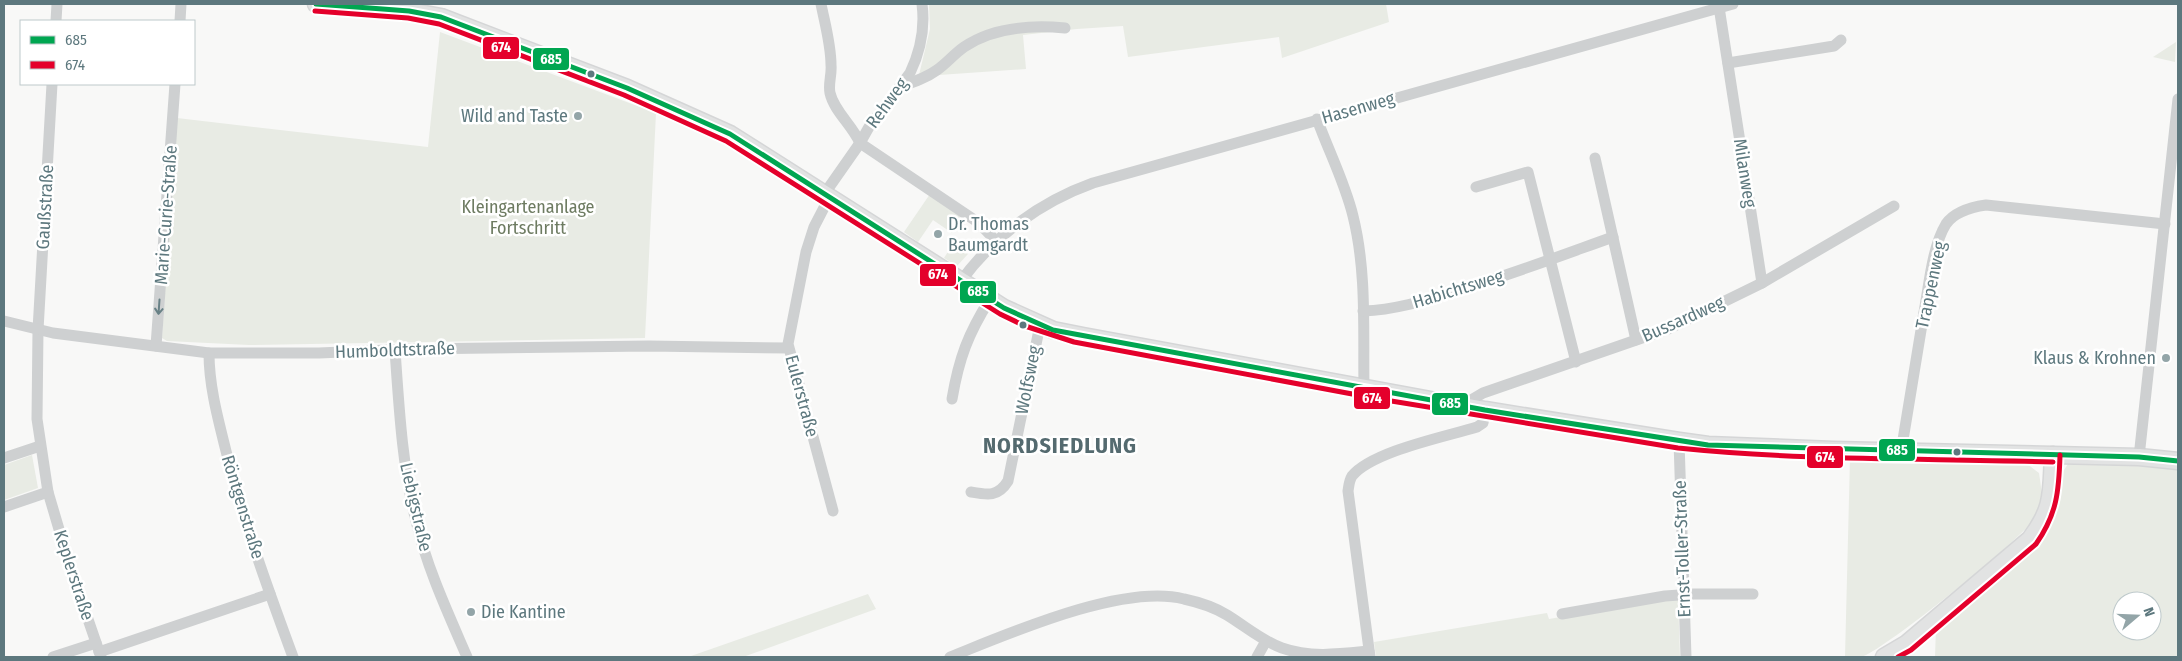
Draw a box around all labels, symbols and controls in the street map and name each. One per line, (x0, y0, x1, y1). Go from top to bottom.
legend (20, 20, 195, 85)
text: 685 (65, 31, 87, 49)
line badge: 674 (482, 36, 520, 60)
text: 674 (491, 39, 511, 56)
line badge: 685 (532, 47, 570, 71)
text: 685 (540, 51, 562, 68)
text: 674 (65, 56, 85, 74)
unlabelled marker (586, 69, 596, 79)
street label: Rehweg (861, 73, 913, 133)
street label: Hasenweg (1319, 87, 1398, 129)
place label: Wild and Taste (461, 105, 568, 127)
marker: Wild and Taste (572, 110, 584, 122)
street label: Milanweg (1729, 137, 1761, 210)
street label: Marie-Curie-Straße (150, 144, 182, 285)
street label: Gaußstraße (32, 164, 58, 250)
park label: Kleingartenanlage Fortschritt (462, 196, 595, 239)
place label: Dr. Thomas Baumgardt (948, 213, 1029, 256)
marker: Dr. Thomas Baumgardt (932, 228, 944, 240)
street label: Trappenweg (1911, 239, 1951, 331)
line badge: 674 (919, 263, 957, 287)
street label: Habichtsweg (1410, 265, 1506, 313)
text: 674 (928, 266, 948, 283)
line badge: 685 (959, 280, 997, 304)
text: 685 (967, 283, 989, 300)
street label: Bussardweg (1638, 291, 1728, 347)
one-way arrow (154, 299, 163, 315)
unlabelled marker (1018, 320, 1028, 330)
street label: Humboldtstraße (335, 337, 455, 363)
street label: Wolfsweg (1011, 343, 1046, 416)
place label: Klaus & Krohnen (2033, 347, 2156, 369)
marker: Klaus & Krohnen (2160, 352, 2172, 364)
street label: Eulerstraße (781, 353, 823, 439)
line badge: 674 (1353, 386, 1391, 410)
text: 674 (1362, 390, 1382, 407)
line badge: 685 (1431, 392, 1469, 416)
text: 685 (1439, 395, 1461, 412)
district label: NORDSIEDLUNG (983, 432, 1137, 459)
line badge: 685 (1878, 438, 1916, 462)
text: 685 (1886, 442, 1908, 459)
line badge: 674 (1806, 445, 1844, 469)
unlabelled marker (1952, 447, 1962, 457)
text: 674 (1815, 449, 1835, 466)
street label: Röntgenstraße (217, 452, 269, 562)
street label: Liebigstraße (395, 460, 437, 554)
street label: Ernst-Toller-Straße (1669, 480, 1695, 618)
street label: Keplerstraße (49, 527, 99, 623)
north arrow (2112, 591, 2162, 641)
place label: Die Kantine (481, 601, 566, 623)
text: N (2139, 605, 2158, 619)
marker: Die Kantine (465, 606, 477, 618)

